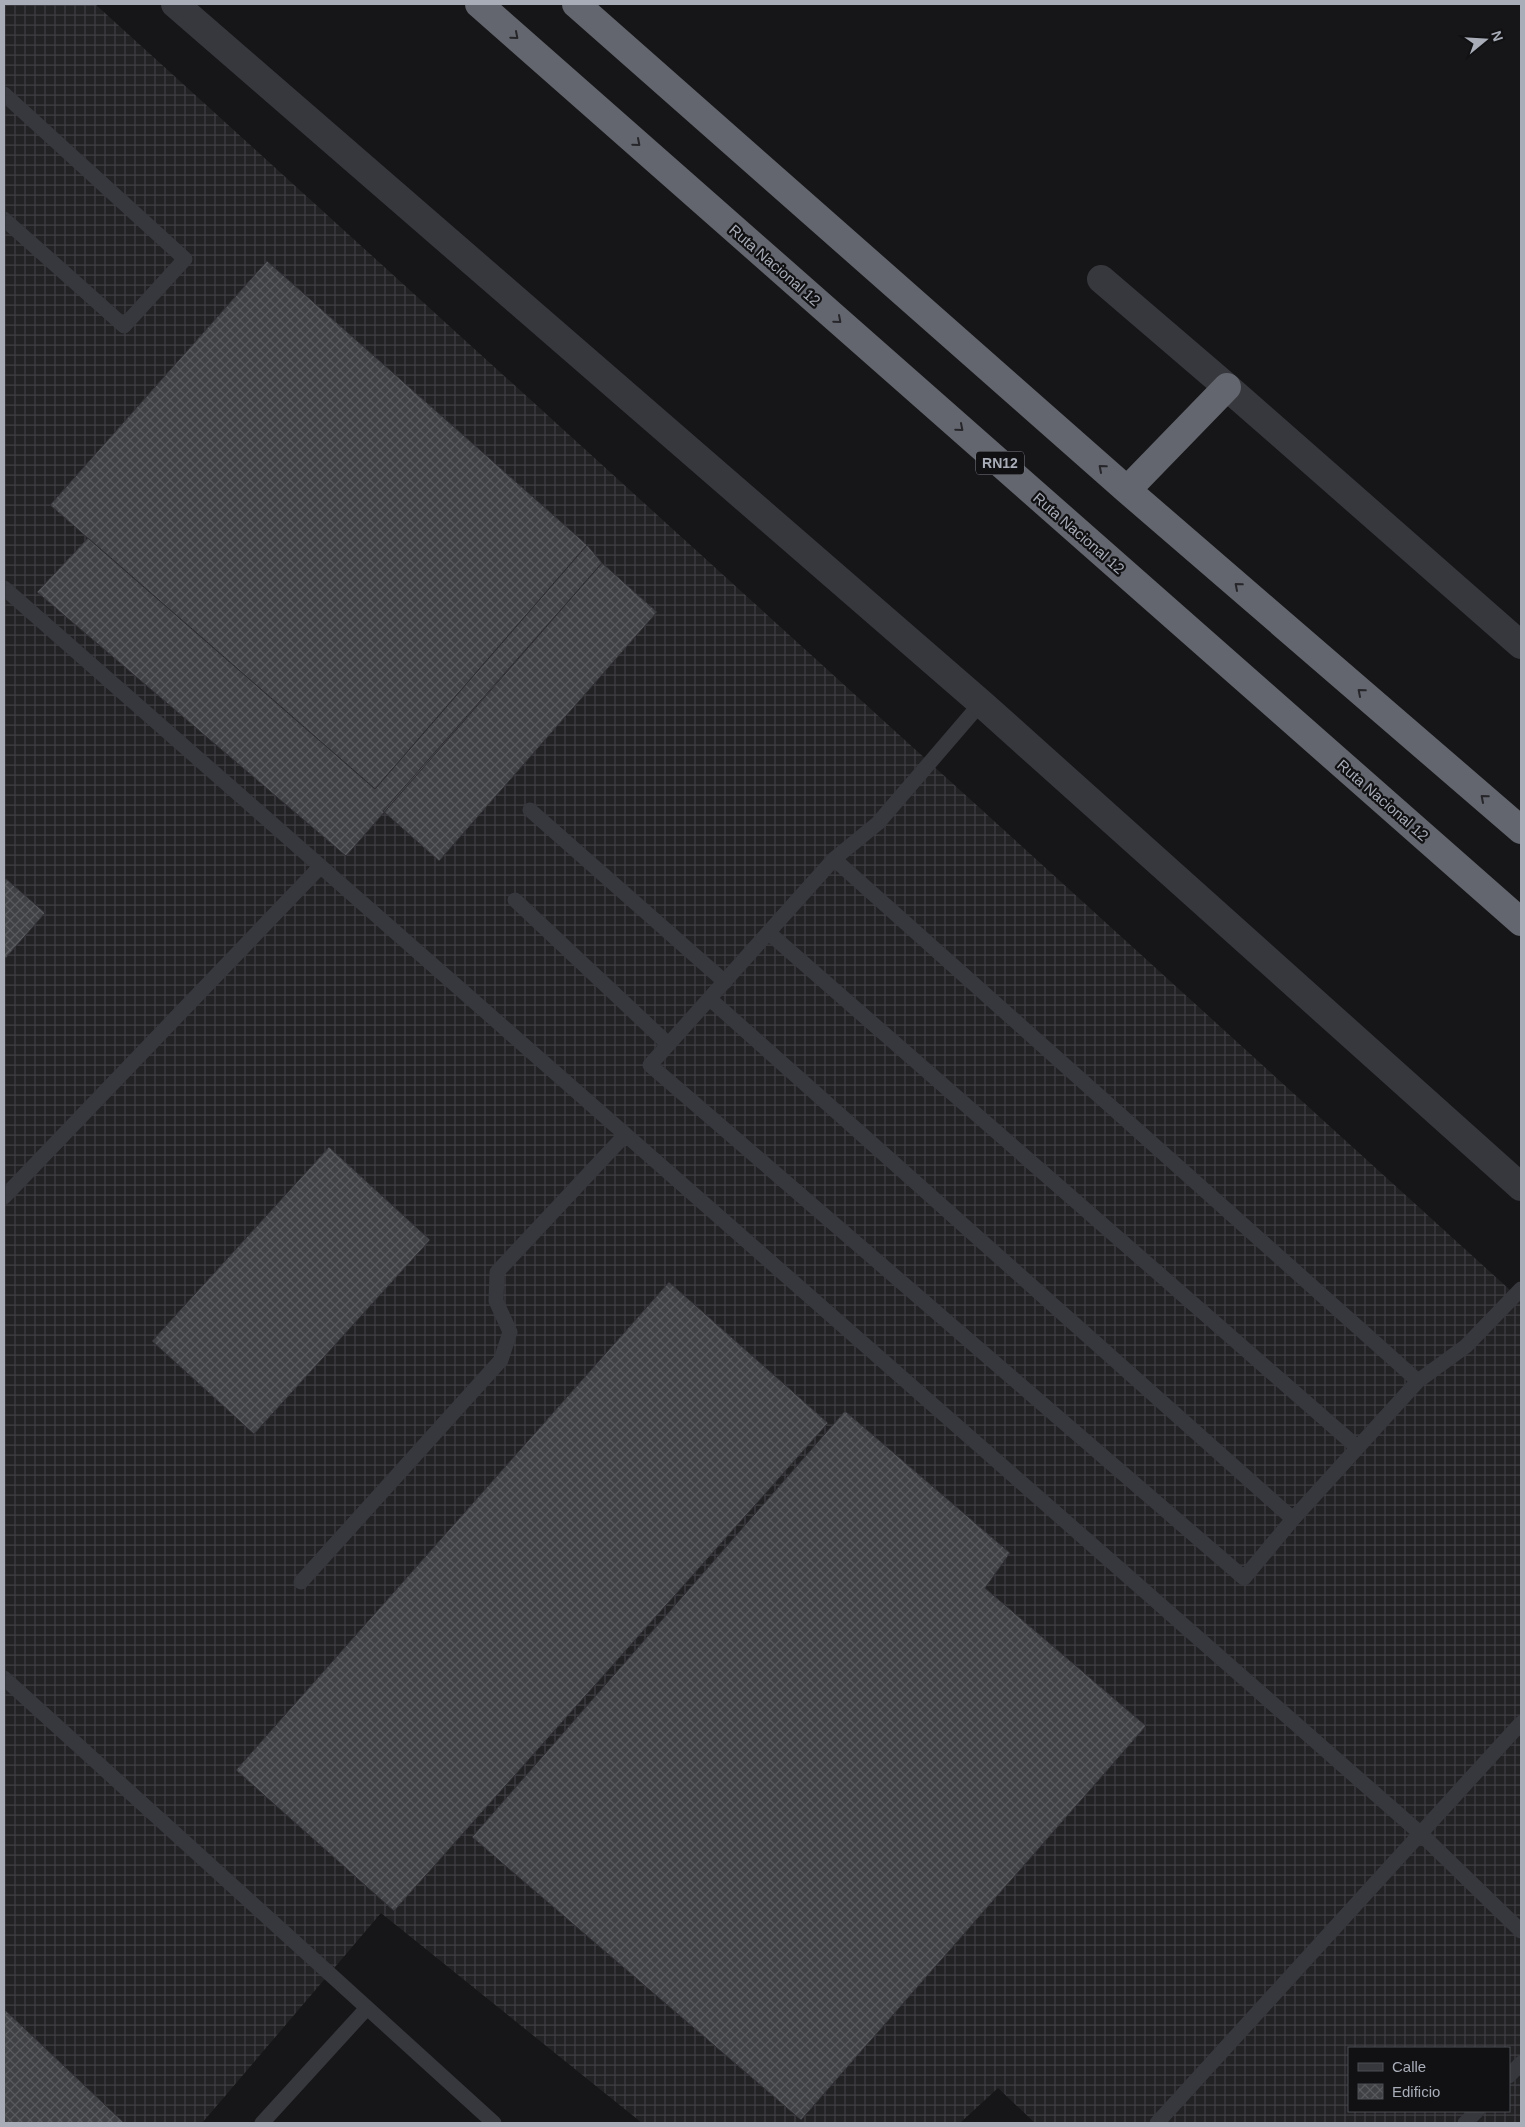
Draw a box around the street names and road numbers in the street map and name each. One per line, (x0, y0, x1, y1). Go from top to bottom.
street label: Ruta Nacional 12 (726, 221, 824, 309)
road number: RN12 (976, 452, 1024, 474)
street label: Ruta Nacional 12 (1030, 489, 1128, 577)
street label: Ruta Nacional 12 (1334, 756, 1432, 844)

